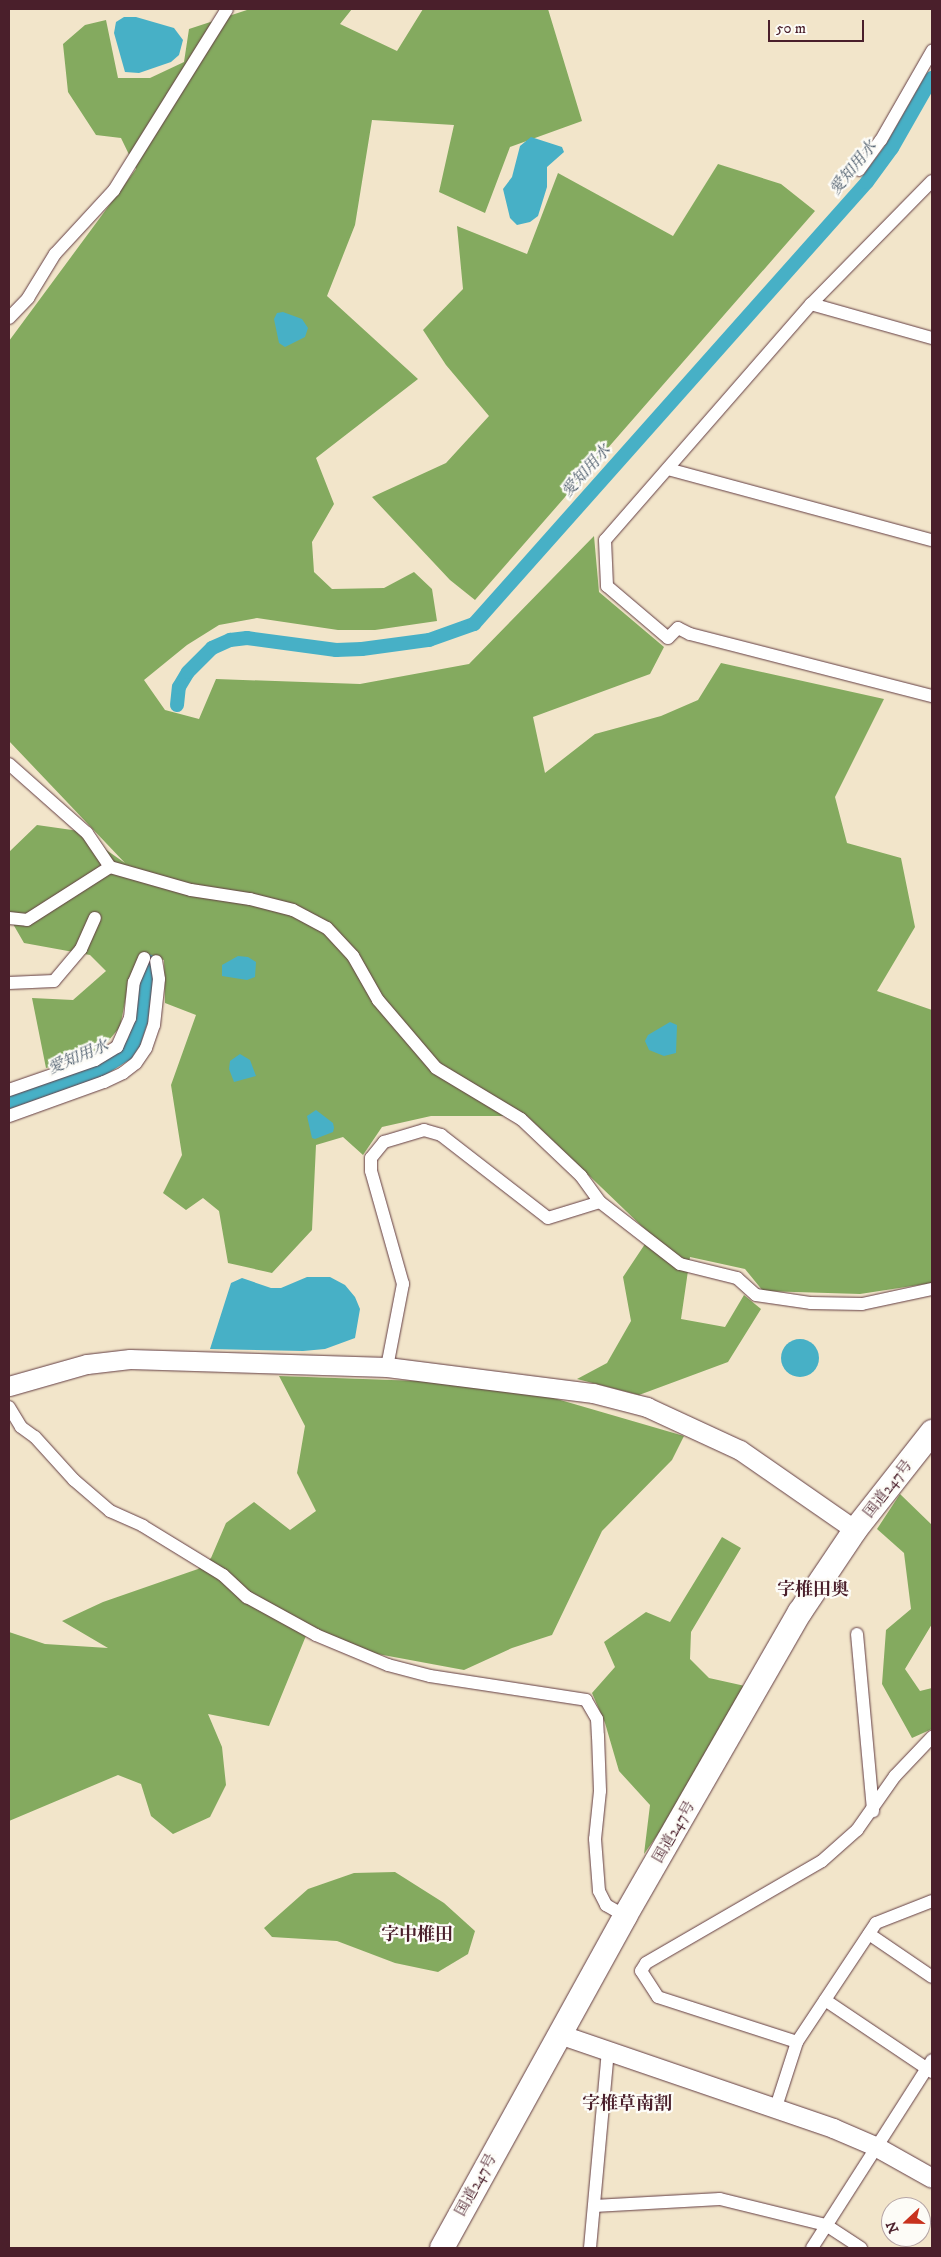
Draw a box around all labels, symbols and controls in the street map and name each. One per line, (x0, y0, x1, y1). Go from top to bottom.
scale bar (771, 10, 867, 42)
text: 50 m (776, 19, 806, 38)
water label: 愛知用水 (825, 137, 881, 199)
water label: 愛知用水 (557, 441, 615, 501)
water label: 愛知用水 (45, 1036, 111, 1078)
street label: 国道247号 (860, 1457, 916, 1521)
district label: 字椎田奥 (777, 1579, 849, 1601)
street label: 国道247号 (649, 1798, 699, 1866)
district label: 字中椎田 (381, 1924, 453, 1946)
district label: 字椎草南割 (582, 2093, 672, 2115)
street label: 国道247号 (452, 2151, 500, 2219)
north arrow (881, 2197, 931, 2247)
text: N (882, 2218, 903, 2236)

